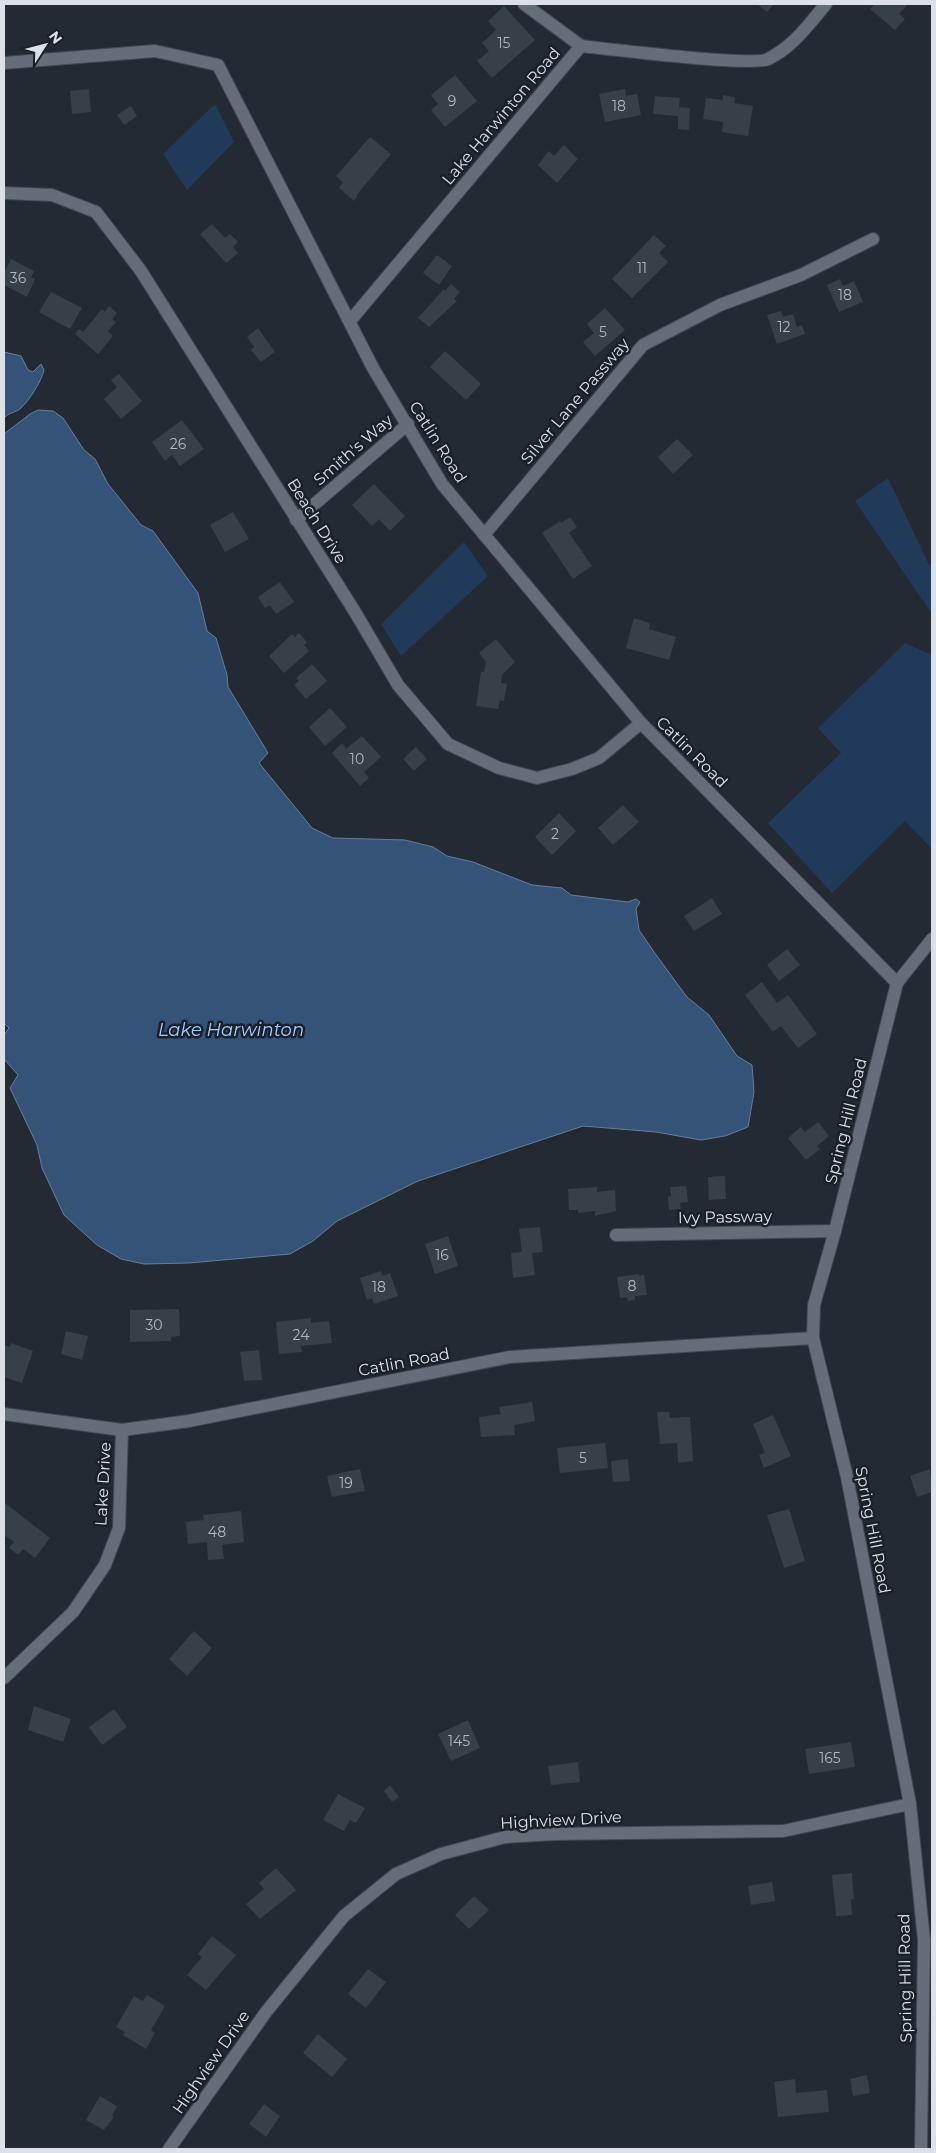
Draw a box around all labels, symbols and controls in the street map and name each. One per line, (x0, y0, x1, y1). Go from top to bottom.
north arrow (20, 20, 70, 70)
text: N (45, 27, 66, 47)
house number: 15 (498, 34, 511, 52)
street label: Lake Harwinton Road (438, 44, 564, 188)
house number: 9 (448, 92, 456, 110)
house number: 18 (612, 97, 626, 115)
house number: 11 (637, 259, 647, 277)
house number: 36 (10, 269, 27, 287)
house number: 18 (838, 286, 852, 304)
house number: 12 (777, 318, 791, 336)
house number: 5 (599, 323, 607, 341)
street label: Silver Lane Passway (517, 334, 633, 468)
street label: Catlin Road (405, 398, 471, 486)
street label: Smith's Way (310, 410, 397, 489)
house number: 26 (170, 435, 187, 453)
street label: Beach Drive (283, 475, 351, 567)
street label: Catlin Road (653, 713, 731, 791)
house number: 10 (350, 750, 364, 768)
house number: 2 (551, 825, 559, 843)
water label: Lake Harwinton (158, 1019, 304, 1041)
street label: Spring Hill Road (821, 1056, 871, 1186)
street label: Ivy Passway (678, 1207, 772, 1227)
house number: 16 (435, 1246, 449, 1264)
house number: 8 (628, 1277, 637, 1295)
house number: 18 (372, 1278, 386, 1296)
house number: 30 (145, 1316, 163, 1334)
house number: 24 (293, 1326, 310, 1344)
street label: Catlin Road (357, 1344, 451, 1380)
street label: Lake Drive (91, 1442, 115, 1526)
house number: 5 (579, 1449, 587, 1467)
street label: Spring Hill Road (851, 1465, 895, 1595)
house number: 19 (339, 1474, 353, 1492)
house number: 48 (208, 1523, 226, 1541)
house number: 145 (448, 1732, 470, 1750)
house number: 165 (819, 1749, 841, 1767)
street label: Highview Drive (500, 1807, 622, 1833)
street label: Spring Hill Road (894, 1913, 916, 2043)
street label: Highview Drive (168, 2007, 254, 2117)

